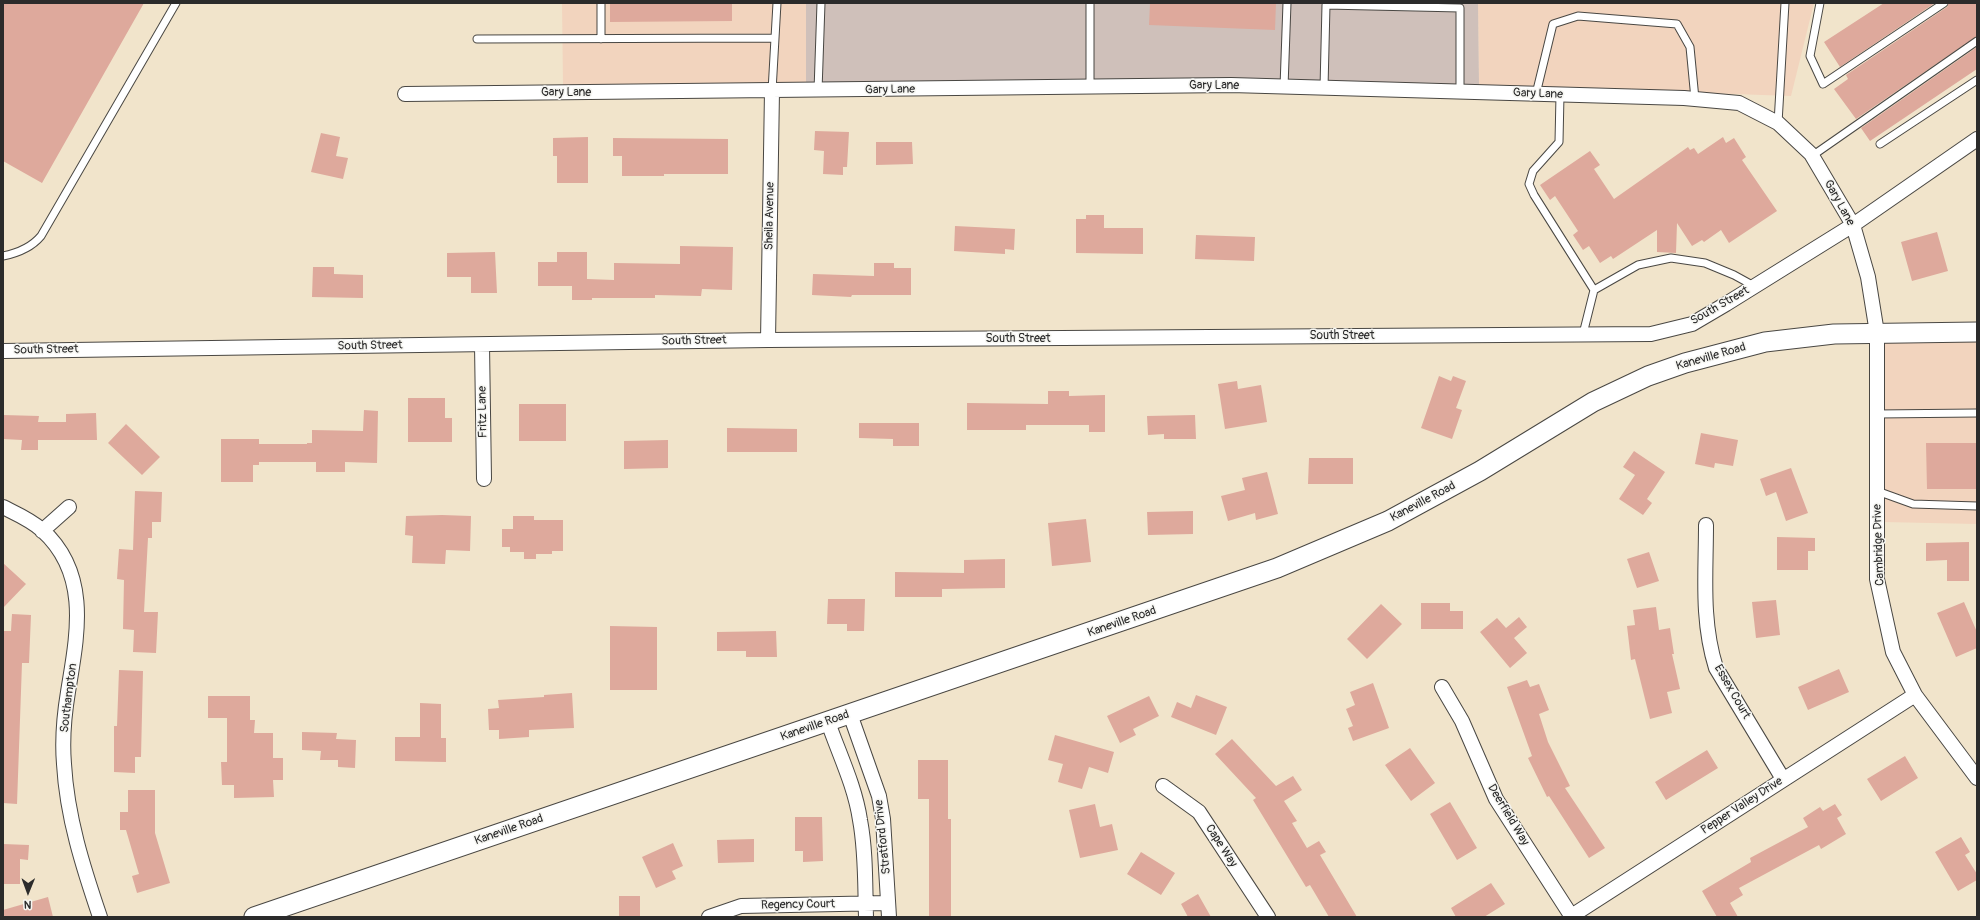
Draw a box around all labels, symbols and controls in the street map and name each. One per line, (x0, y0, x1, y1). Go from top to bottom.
street label: Gary Lane (1189, 79, 1239, 93)
street label: Gary Lane (865, 82, 915, 98)
street label: Gary Lane (541, 86, 591, 100)
street label: Gary Lane (1513, 86, 1563, 102)
street label: Gary Lane (1821, 178, 1857, 228)
street label: Sheila Avenue (762, 182, 778, 250)
street label: South Street (1688, 283, 1752, 329)
street label: South Street (1309, 329, 1375, 343)
street label: South Street (985, 332, 1051, 346)
street label: South Street (661, 333, 727, 349)
street label: South Street (337, 338, 403, 354)
street label: Kaneville Road (1675, 340, 1747, 374)
street label: South Street (13, 342, 79, 358)
street label: Fritz Lane (475, 386, 491, 438)
street label: Kaneville Road (1388, 479, 1458, 525)
street label: Cambridge Drive (1870, 504, 1888, 586)
street label: Kaneville Road (1086, 604, 1158, 640)
street label: Southampton (58, 662, 80, 734)
street label: Essex Court (1711, 662, 1753, 722)
street label: Kaneville Road (779, 708, 851, 744)
street label: Pepper Valley Drive (1698, 774, 1786, 838)
street label: Deerfield Way (1484, 782, 1532, 848)
street label: Stratford Drive (872, 799, 894, 875)
street label: Kaneville Road (473, 812, 545, 848)
street label: Cape Way (1202, 822, 1240, 870)
north arrow (8, 872, 48, 912)
street label: Regency Court (761, 897, 835, 913)
text: N (24, 898, 32, 911)

